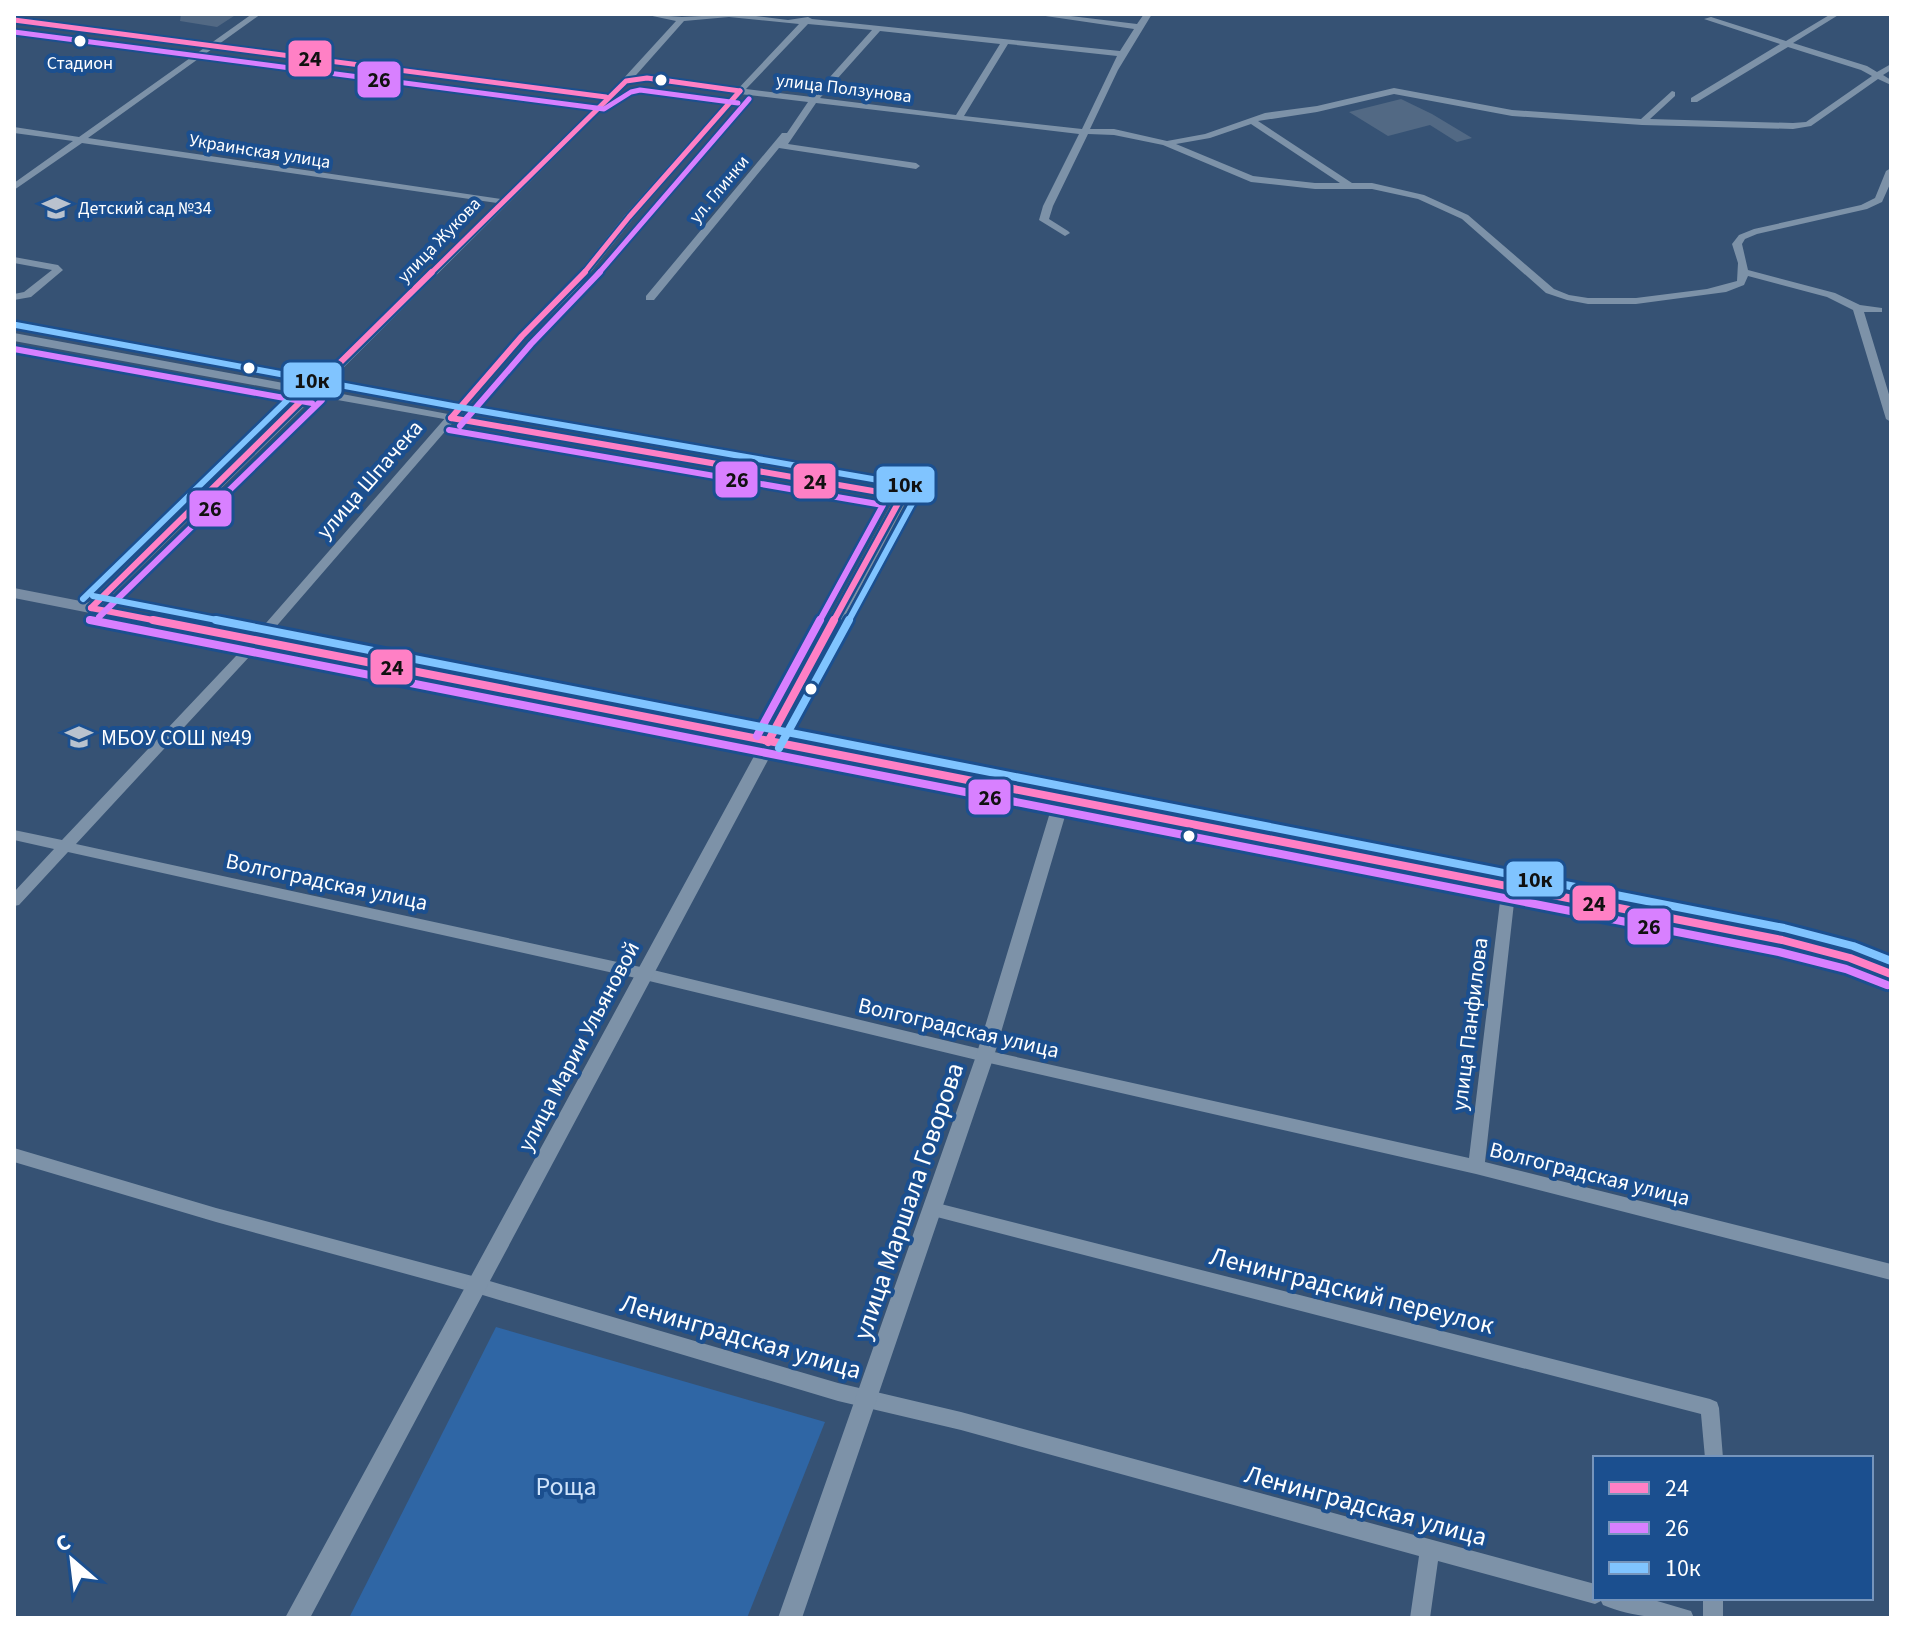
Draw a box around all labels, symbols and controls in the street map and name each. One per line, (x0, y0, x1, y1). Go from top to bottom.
marker: Стадион (72, 33, 88, 49)
line badge: 24 (287, 39, 333, 78)
text: 24 (298, 43, 322, 75)
place label: Стадион (47, 51, 113, 76)
line badge: 26 (356, 60, 402, 99)
text: 26 (367, 64, 391, 96)
street label: улица Ползунова (775, 68, 913, 109)
unlabelled marker (653, 72, 669, 88)
street label: Украинская улица (187, 128, 332, 175)
street label: ул. Глинки (684, 150, 755, 229)
street label: улица Жукова (392, 192, 487, 289)
school or university icon: Детский сад №34 (41, 193, 71, 223)
place label: Детский сад №34 (78, 196, 212, 221)
unlabelled marker (241, 360, 257, 376)
line badge: 10к (282, 361, 343, 399)
text: 10к (294, 365, 330, 397)
street label: улица Шпачека (309, 413, 431, 546)
line badge: 26 (714, 460, 759, 499)
line badge: 24 (792, 462, 837, 500)
text: 26 (725, 464, 749, 496)
line badge: 10к (875, 465, 936, 504)
text: 24 (803, 466, 827, 498)
text: 10к (887, 469, 923, 501)
line badge: 26 (188, 489, 233, 528)
text: 26 (198, 493, 222, 525)
line badge: 24 (369, 648, 414, 686)
text: 24 (380, 652, 404, 684)
unlabelled marker (803, 681, 819, 697)
school or university icon: МБОУ СОШ №49 (64, 722, 94, 752)
place label: МБОУ СОШ №49 (101, 722, 252, 754)
line badge: 26 (967, 778, 1012, 816)
text: 26 (978, 782, 1002, 814)
unlabelled marker (1181, 828, 1197, 844)
street label: Волгоградская улица (223, 845, 431, 919)
line badge: 10к (1505, 860, 1565, 898)
text: 10к (1517, 864, 1553, 896)
line badge: 24 (1571, 884, 1617, 922)
text: 24 (1582, 888, 1606, 920)
line badge: 26 (1626, 907, 1672, 946)
text: 26 (1637, 911, 1661, 943)
street label: улица Марии Ульяновой (510, 936, 648, 1157)
street label: улица Панфилова (1443, 936, 1496, 1113)
street label: Волгоградская улица (855, 989, 1063, 1067)
street label: улица Маршала Говорова (844, 1058, 973, 1345)
street label: Волгоградская улица (1486, 1134, 1693, 1214)
street label: Ленинградский переулок (1206, 1237, 1498, 1344)
street label: Ленинградская улица (616, 1284, 866, 1389)
street label: Ленинградская улица (1241, 1455, 1491, 1556)
legend (1593, 1456, 1873, 1600)
park label: Роща (535, 1468, 597, 1505)
text: 24 (1665, 1471, 1689, 1506)
text: 26 (1665, 1511, 1689, 1546)
north arrow (32, 1520, 112, 1600)
text: С (50, 1526, 76, 1560)
text: 10к (1665, 1551, 1701, 1586)

